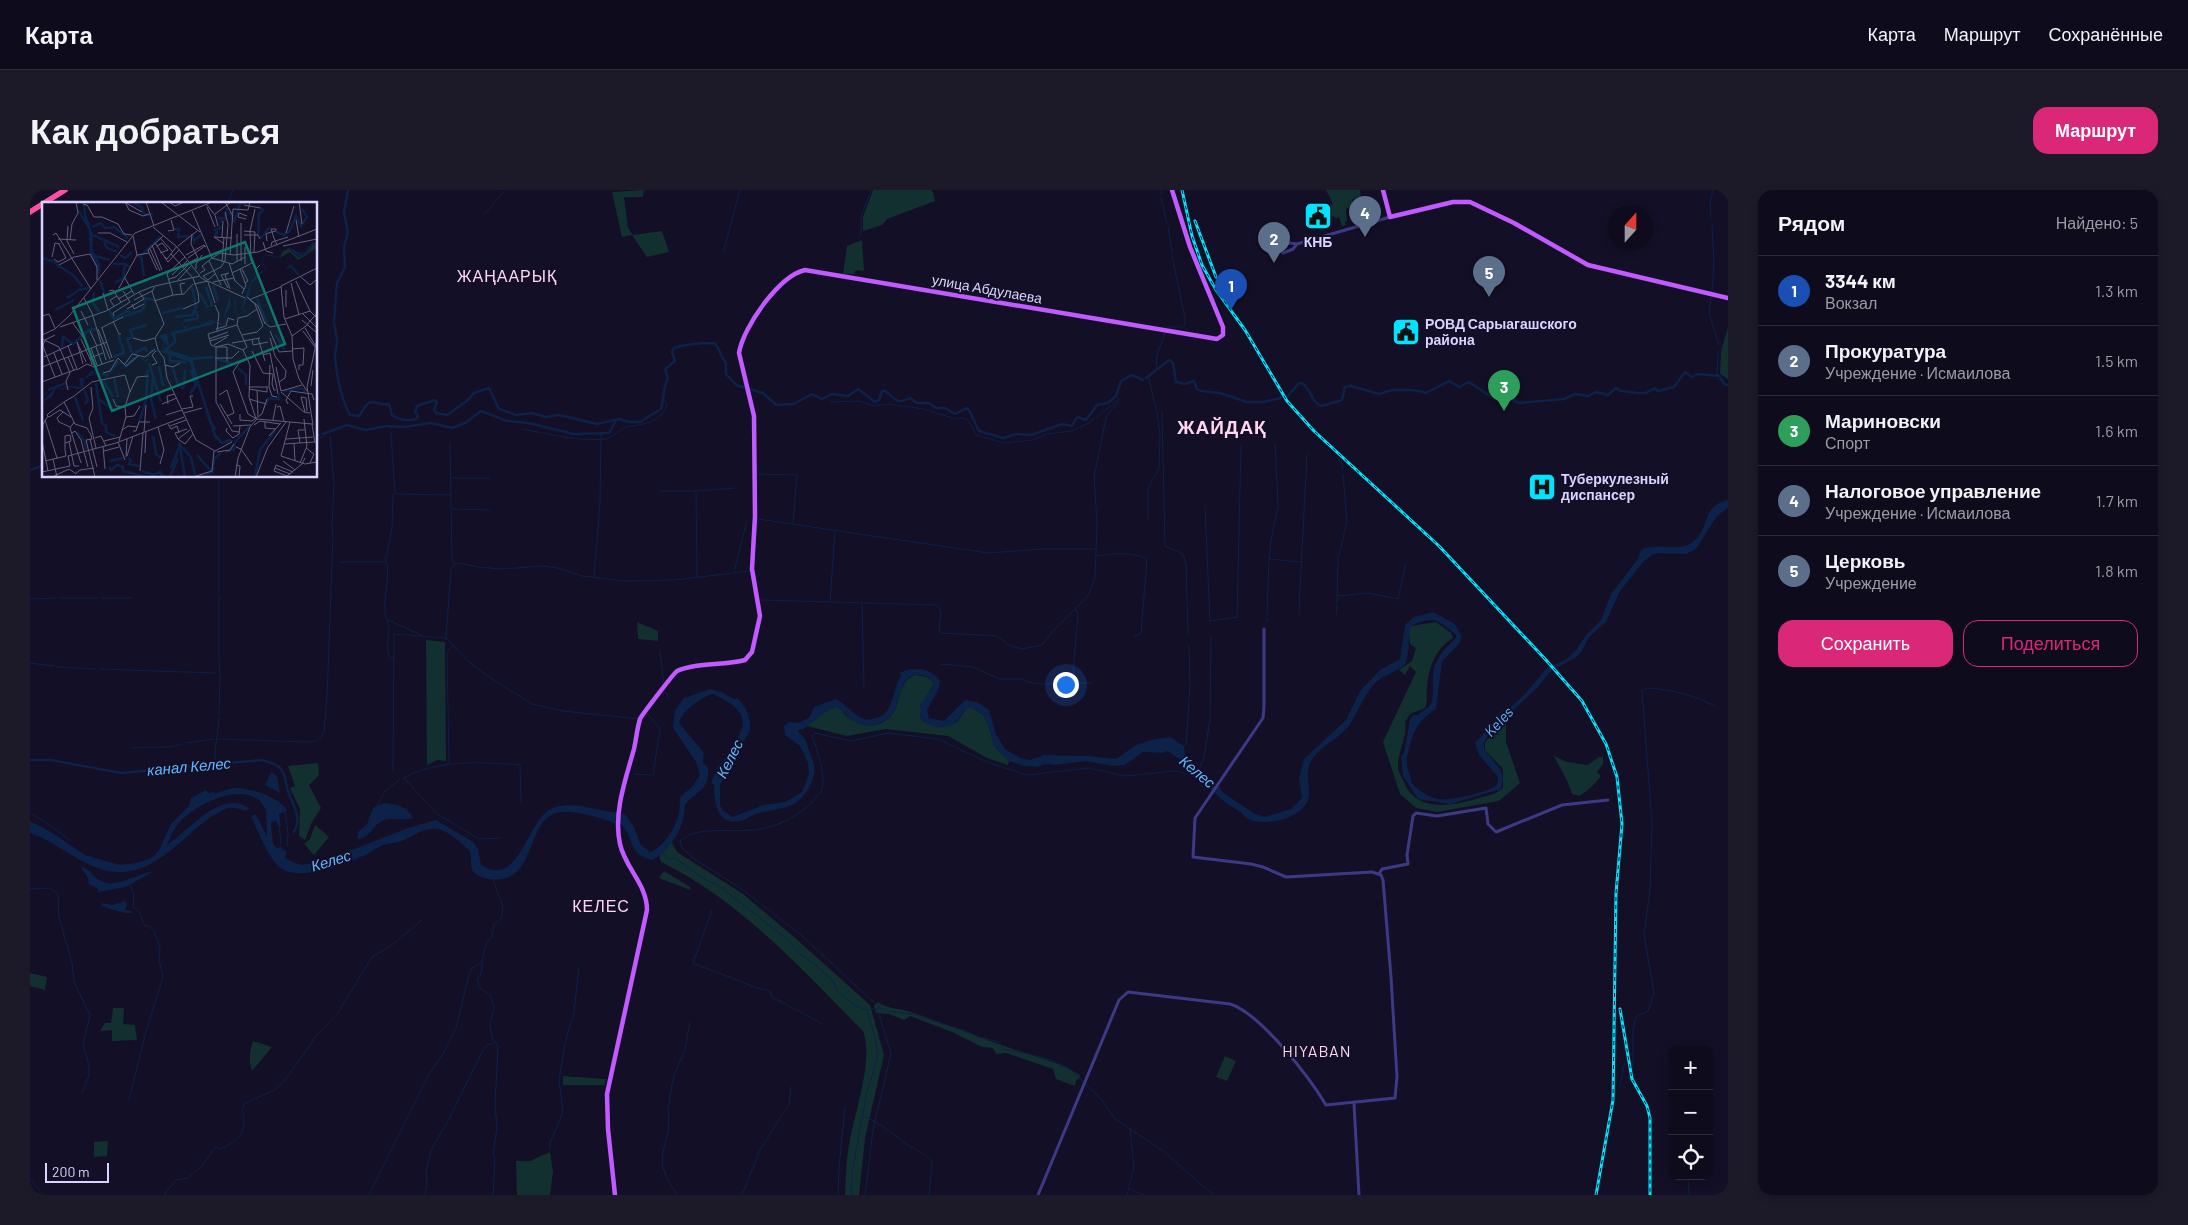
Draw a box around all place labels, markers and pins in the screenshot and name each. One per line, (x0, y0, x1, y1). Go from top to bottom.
pin: 4 (1349, 196, 1381, 237)
public building icon: КНБ (1303, 201, 1333, 231)
pin: 2 (1258, 222, 1290, 263)
place label: КНБ (1304, 233, 1332, 250)
pin: 5 (1473, 256, 1505, 297)
pin: 1 (1215, 269, 1247, 310)
place label: РОВД Сарыагашского района (1425, 315, 1577, 348)
public building icon: РОВД Сарыагашского района (1391, 317, 1421, 347)
pin: 3 (1488, 370, 1520, 411)
place label: Туберкулезный диспансер (1561, 470, 1669, 503)
hospital icon: Туберкулезный диспансер (1527, 472, 1557, 502)

